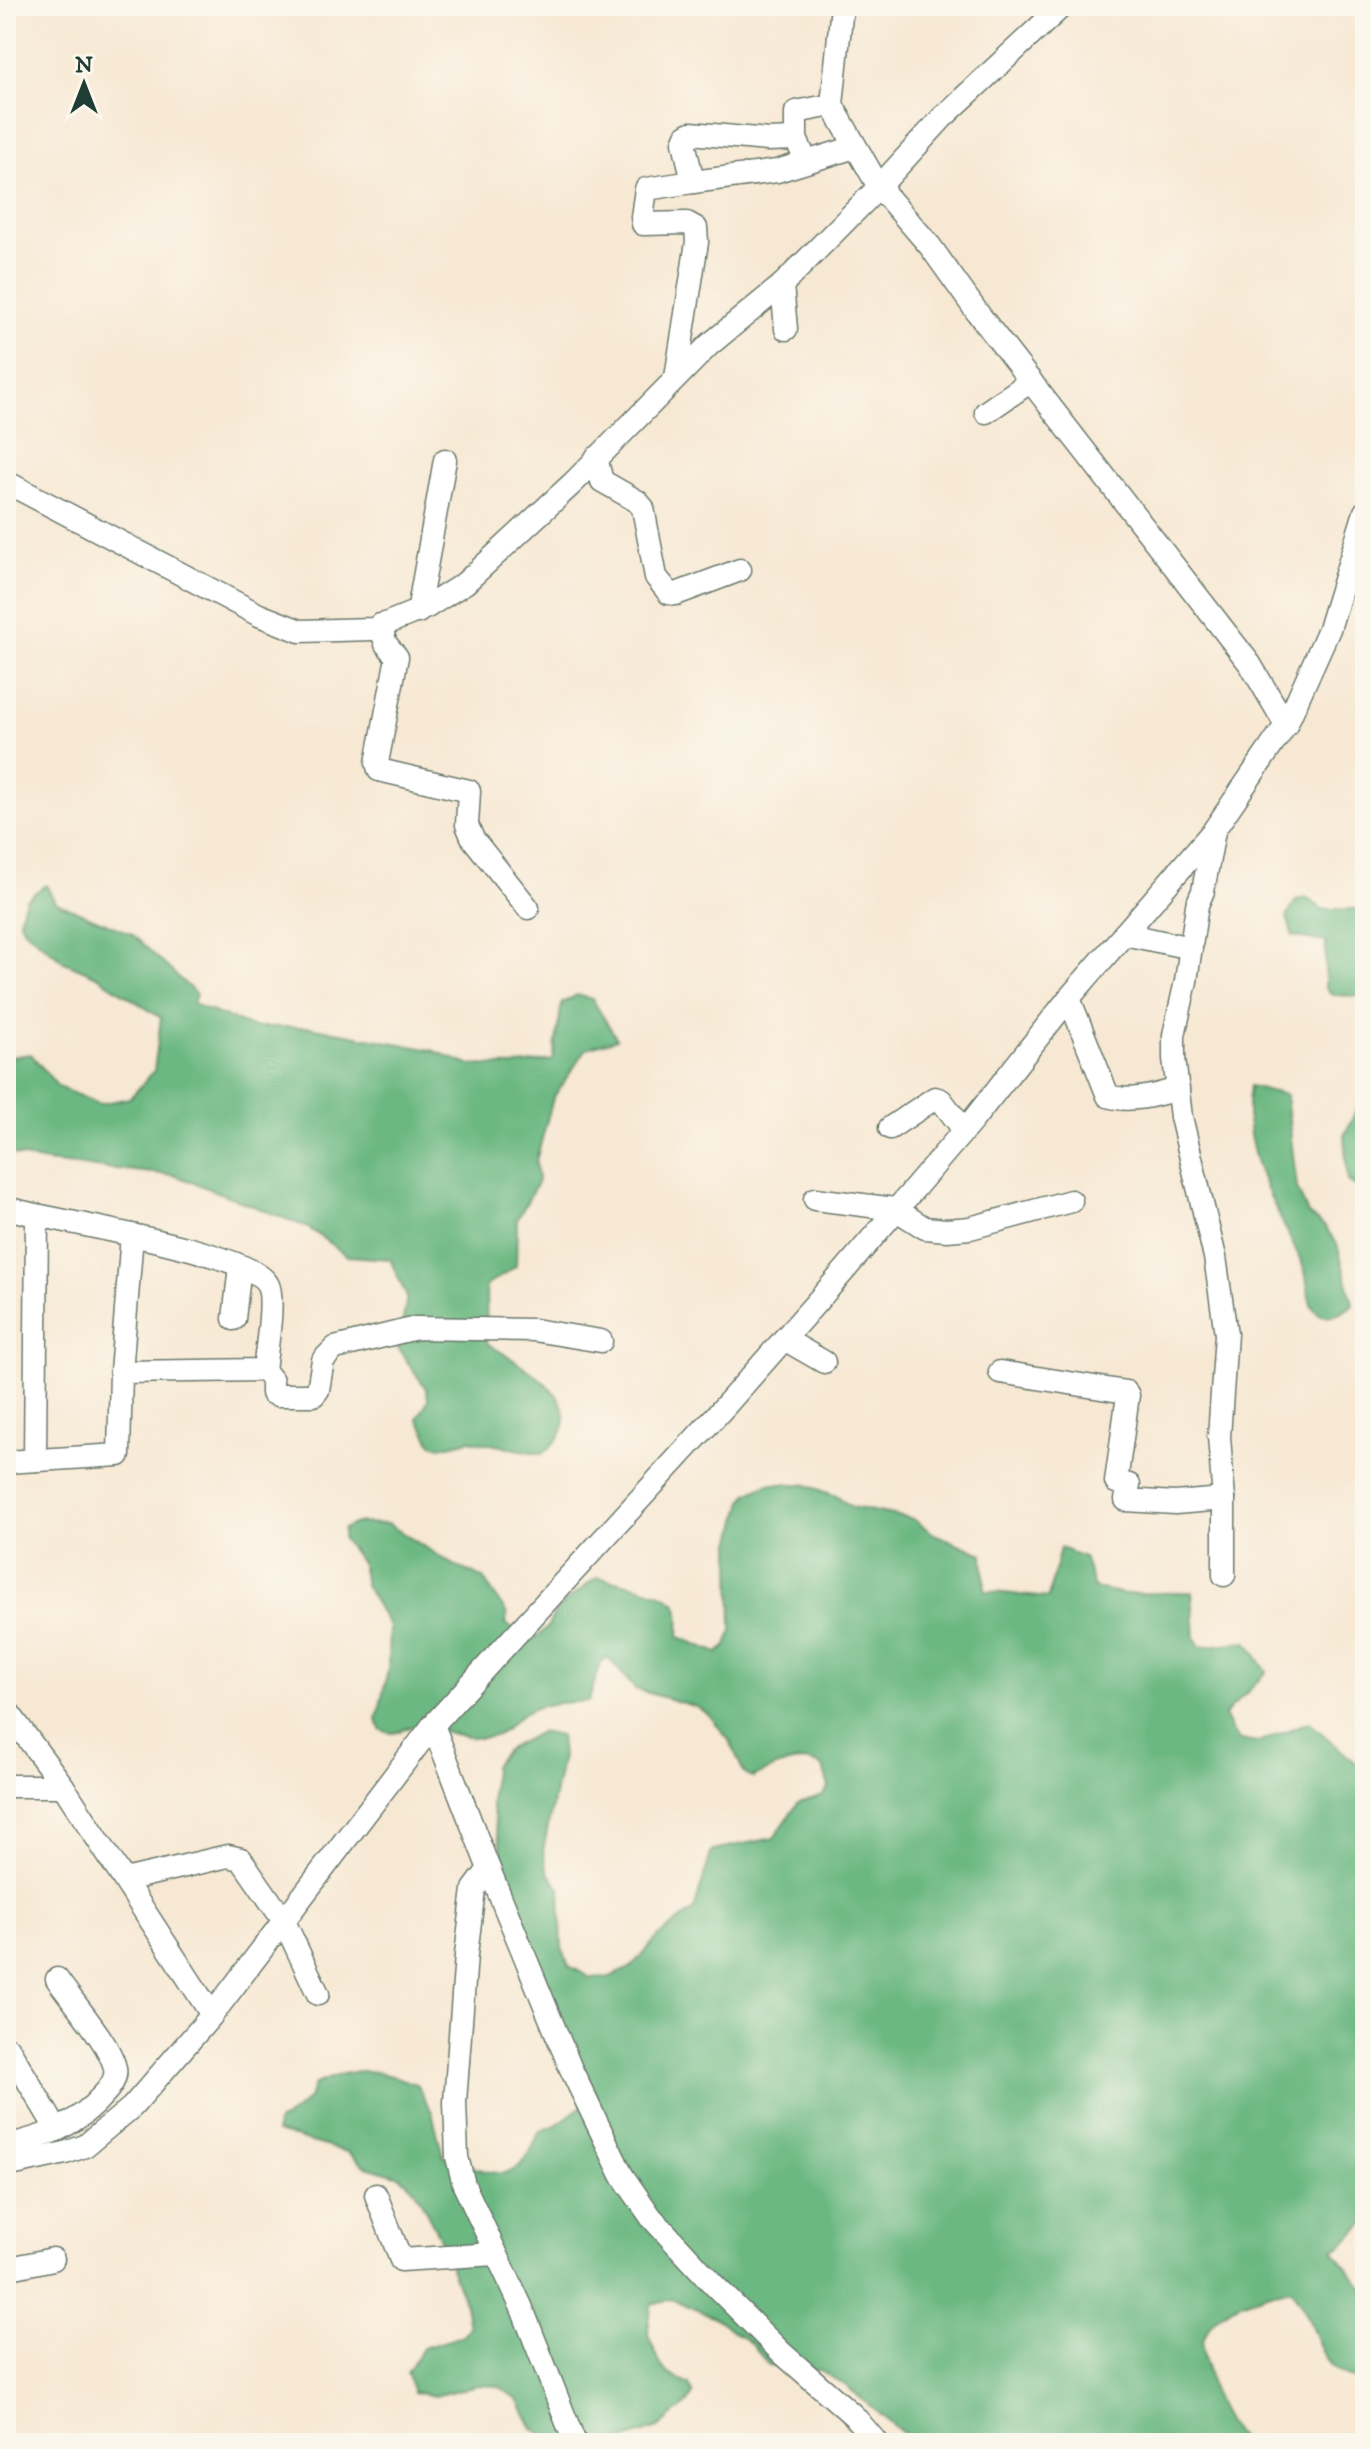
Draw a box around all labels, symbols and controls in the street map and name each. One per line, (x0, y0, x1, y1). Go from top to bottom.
north arrow (44, 44, 124, 124)
text: N (75, 52, 93, 79)

